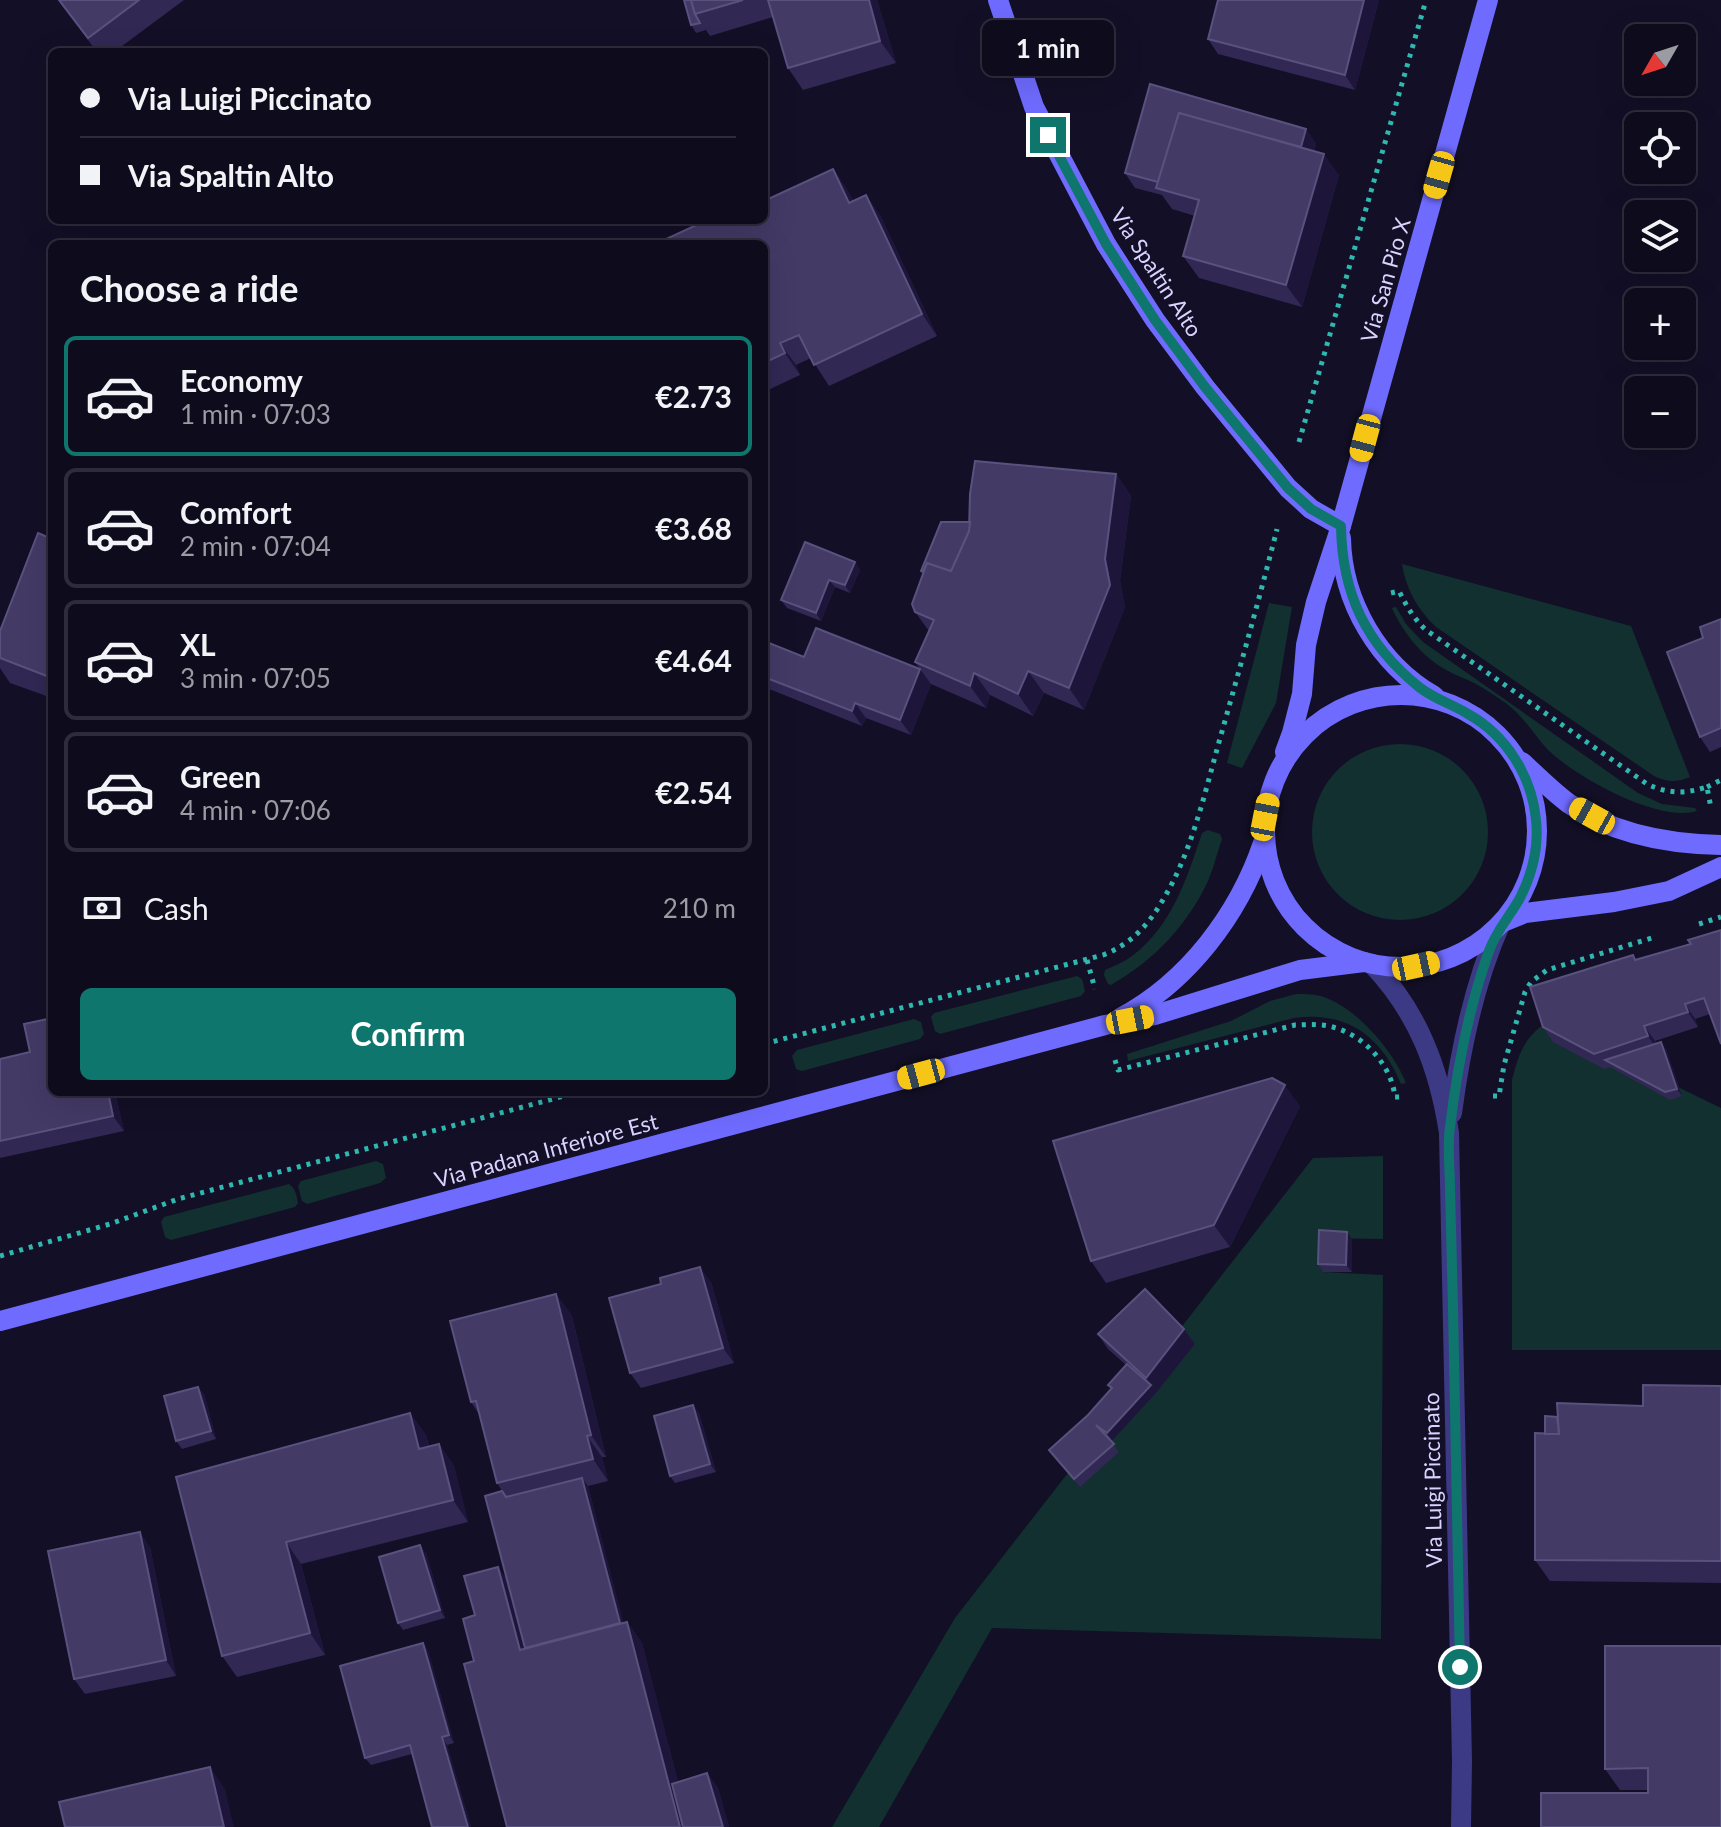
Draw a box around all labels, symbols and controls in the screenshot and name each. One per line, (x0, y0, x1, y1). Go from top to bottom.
callout: 1 min (982, 19, 1114, 75)
north arrow (1624, 24, 1696, 96)
map controls (1624, 24, 1696, 448)
text: 1 min (1016, 32, 1080, 64)
text: Via Luigi Piccinato (128, 80, 372, 116)
button: locate (1624, 112, 1696, 184)
route end (1030, 117, 1066, 153)
car (1421, 149, 1457, 201)
text: Via Spaltin Alto (128, 157, 334, 193)
button: layers (1624, 200, 1696, 272)
street label: Via Spaltin Alto (1105, 203, 1209, 341)
street label: Via San Pio X (1354, 214, 1416, 345)
text: Choose a ride (80, 266, 299, 310)
button: + (1624, 288, 1696, 360)
icon: car (84, 360, 156, 432)
text: Economy (180, 362, 303, 398)
button: − (1624, 376, 1696, 448)
text: €2.73 (655, 378, 732, 414)
text: 1 min · 07:03 (180, 398, 331, 430)
car (1347, 412, 1383, 464)
icon: car (84, 492, 156, 564)
text: Comfort (180, 494, 292, 530)
text: €3.68 (655, 510, 732, 546)
text: 2 min · 07:04 (180, 530, 331, 562)
icon: car (84, 624, 156, 696)
text: XL (180, 626, 216, 662)
text: €4.64 (655, 642, 732, 678)
text: 3 min · 07:05 (180, 662, 331, 694)
icon: car (84, 756, 156, 828)
text: Green (180, 758, 261, 794)
text: €2.54 (655, 774, 732, 810)
car (1249, 791, 1281, 843)
text: 4 min · 07:06 (180, 794, 331, 826)
car (1565, 794, 1619, 838)
icon: cash (80, 886, 124, 930)
text: Cash (144, 890, 209, 926)
text: 210 m (663, 892, 736, 924)
car (1390, 949, 1442, 983)
button: Confirm (80, 988, 736, 1080)
car (1104, 1004, 1156, 1036)
car (895, 1056, 947, 1092)
street label: Via Padana Inferiore Est (431, 1107, 661, 1193)
street label: Via Luigi Piccinato (1417, 1392, 1447, 1568)
route start (1442, 1649, 1478, 1685)

